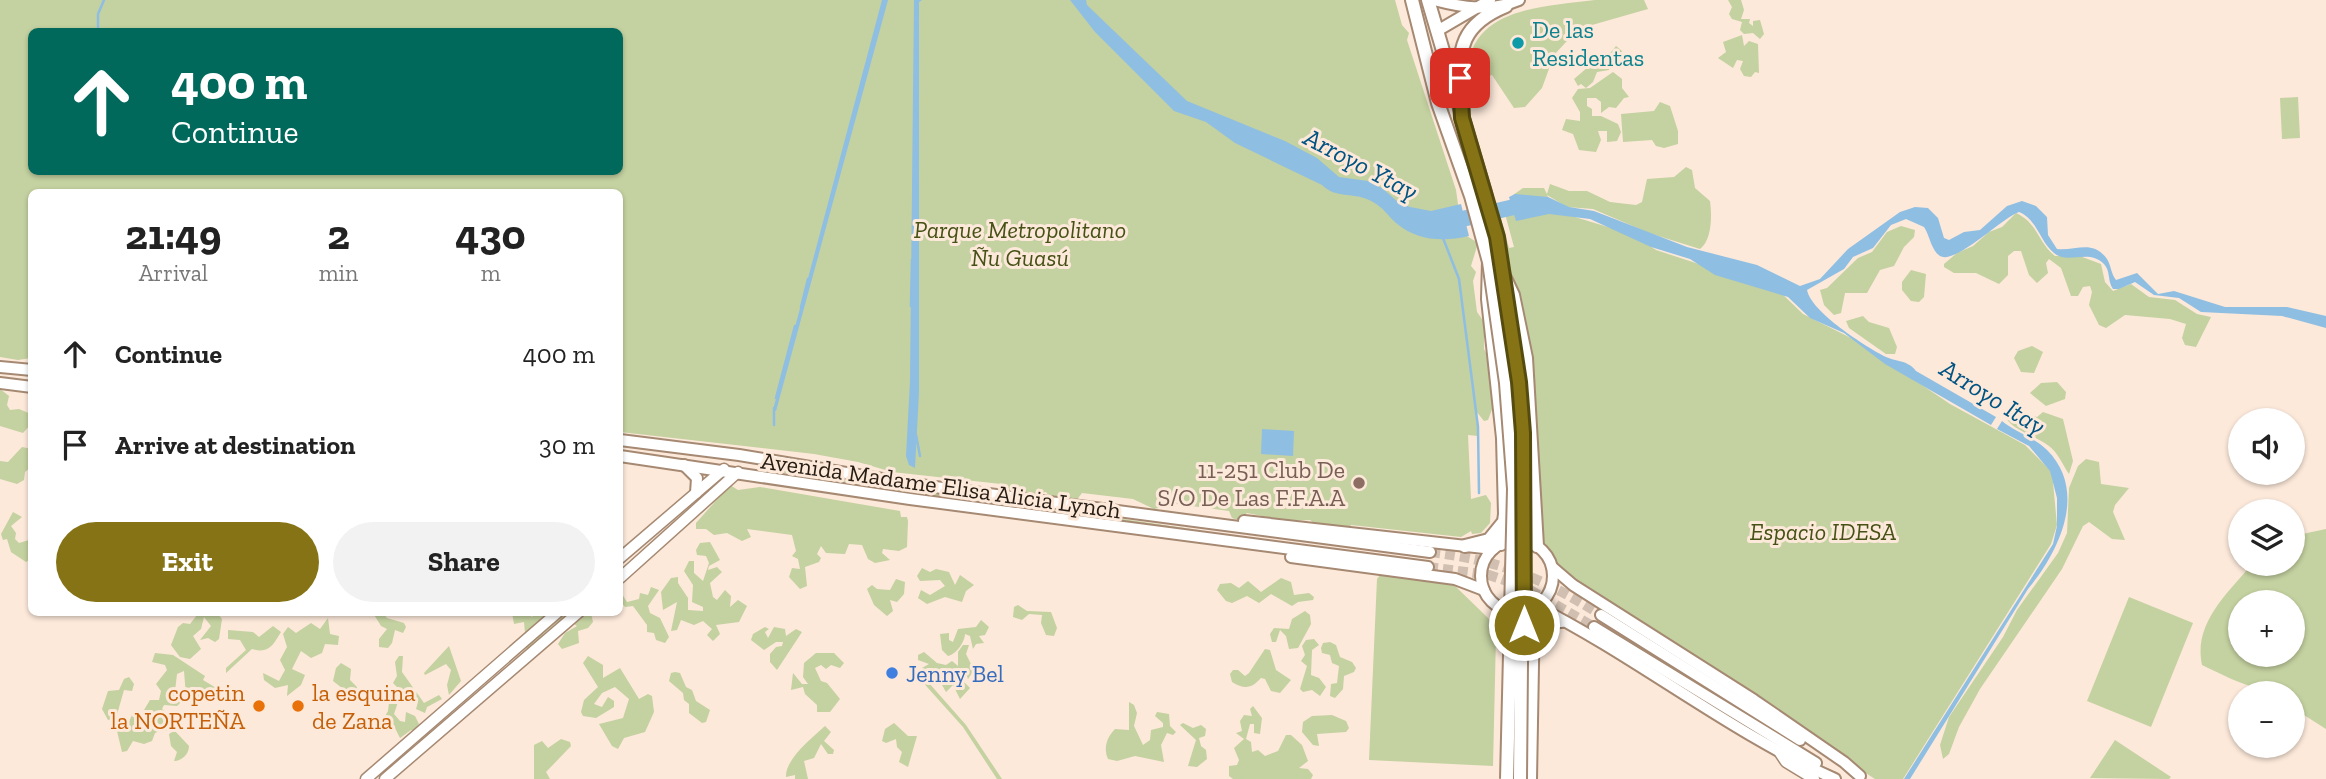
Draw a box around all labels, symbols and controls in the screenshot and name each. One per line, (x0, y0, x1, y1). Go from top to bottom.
place label: De las Residentas (1532, 15, 1644, 72)
marker: De las Residentas (1510, 35, 1526, 51)
pin (1430, 48, 1490, 108)
text: 400 m (171, 53, 307, 112)
icon: ahead (56, 56, 147, 147)
icon: arrive (1441, 59, 1479, 97)
text: Continue (171, 113, 299, 151)
water label: Arroyo Ytay (1298, 120, 1424, 207)
text: 21:49 (125, 209, 222, 260)
text: 2 (327, 209, 350, 260)
text: 430 (455, 209, 526, 260)
park label: Parque Metropolitano Ñu Guasú (914, 215, 1126, 272)
text: Arrival (139, 259, 208, 287)
text: min (319, 259, 358, 287)
text: m (481, 259, 500, 287)
icon: ahead (56, 335, 94, 373)
text: Continue (115, 338, 222, 370)
text: 400 m (523, 338, 595, 370)
water label: Arroyo Itay (1934, 352, 2052, 442)
map controls (2228, 408, 2305, 758)
button: sound (2228, 408, 2305, 485)
icon: arrive (56, 426, 94, 464)
text: Arrive at destination (115, 429, 355, 461)
text: 30 m (539, 429, 595, 461)
street label: Avenida Madame Elisa Alicia Lynch (759, 445, 1123, 525)
place label: 11-251 Club De S/O De Las F.F.A.A (1157, 455, 1345, 512)
marker: 11-251 Club De S/O De Las F.F.A.A (1351, 475, 1367, 491)
button: layers (2228, 499, 2305, 576)
park label: Espacio IDESA (1750, 517, 1896, 546)
button: Exit (56, 522, 319, 602)
button: Share (333, 522, 595, 602)
position arrow (1487, 588, 1561, 662)
button: + (2228, 590, 2305, 667)
place label: Jenny Bel (906, 659, 1004, 688)
marker: Jenny Bel (884, 665, 900, 681)
place label: copetin la NORTEÑA (111, 678, 245, 735)
place label: la esquina de Zana (312, 678, 416, 735)
button: − (2228, 681, 2305, 758)
marker: copetin la NORTEÑA (251, 698, 267, 714)
marker: la esquina de Zana (290, 698, 306, 714)

